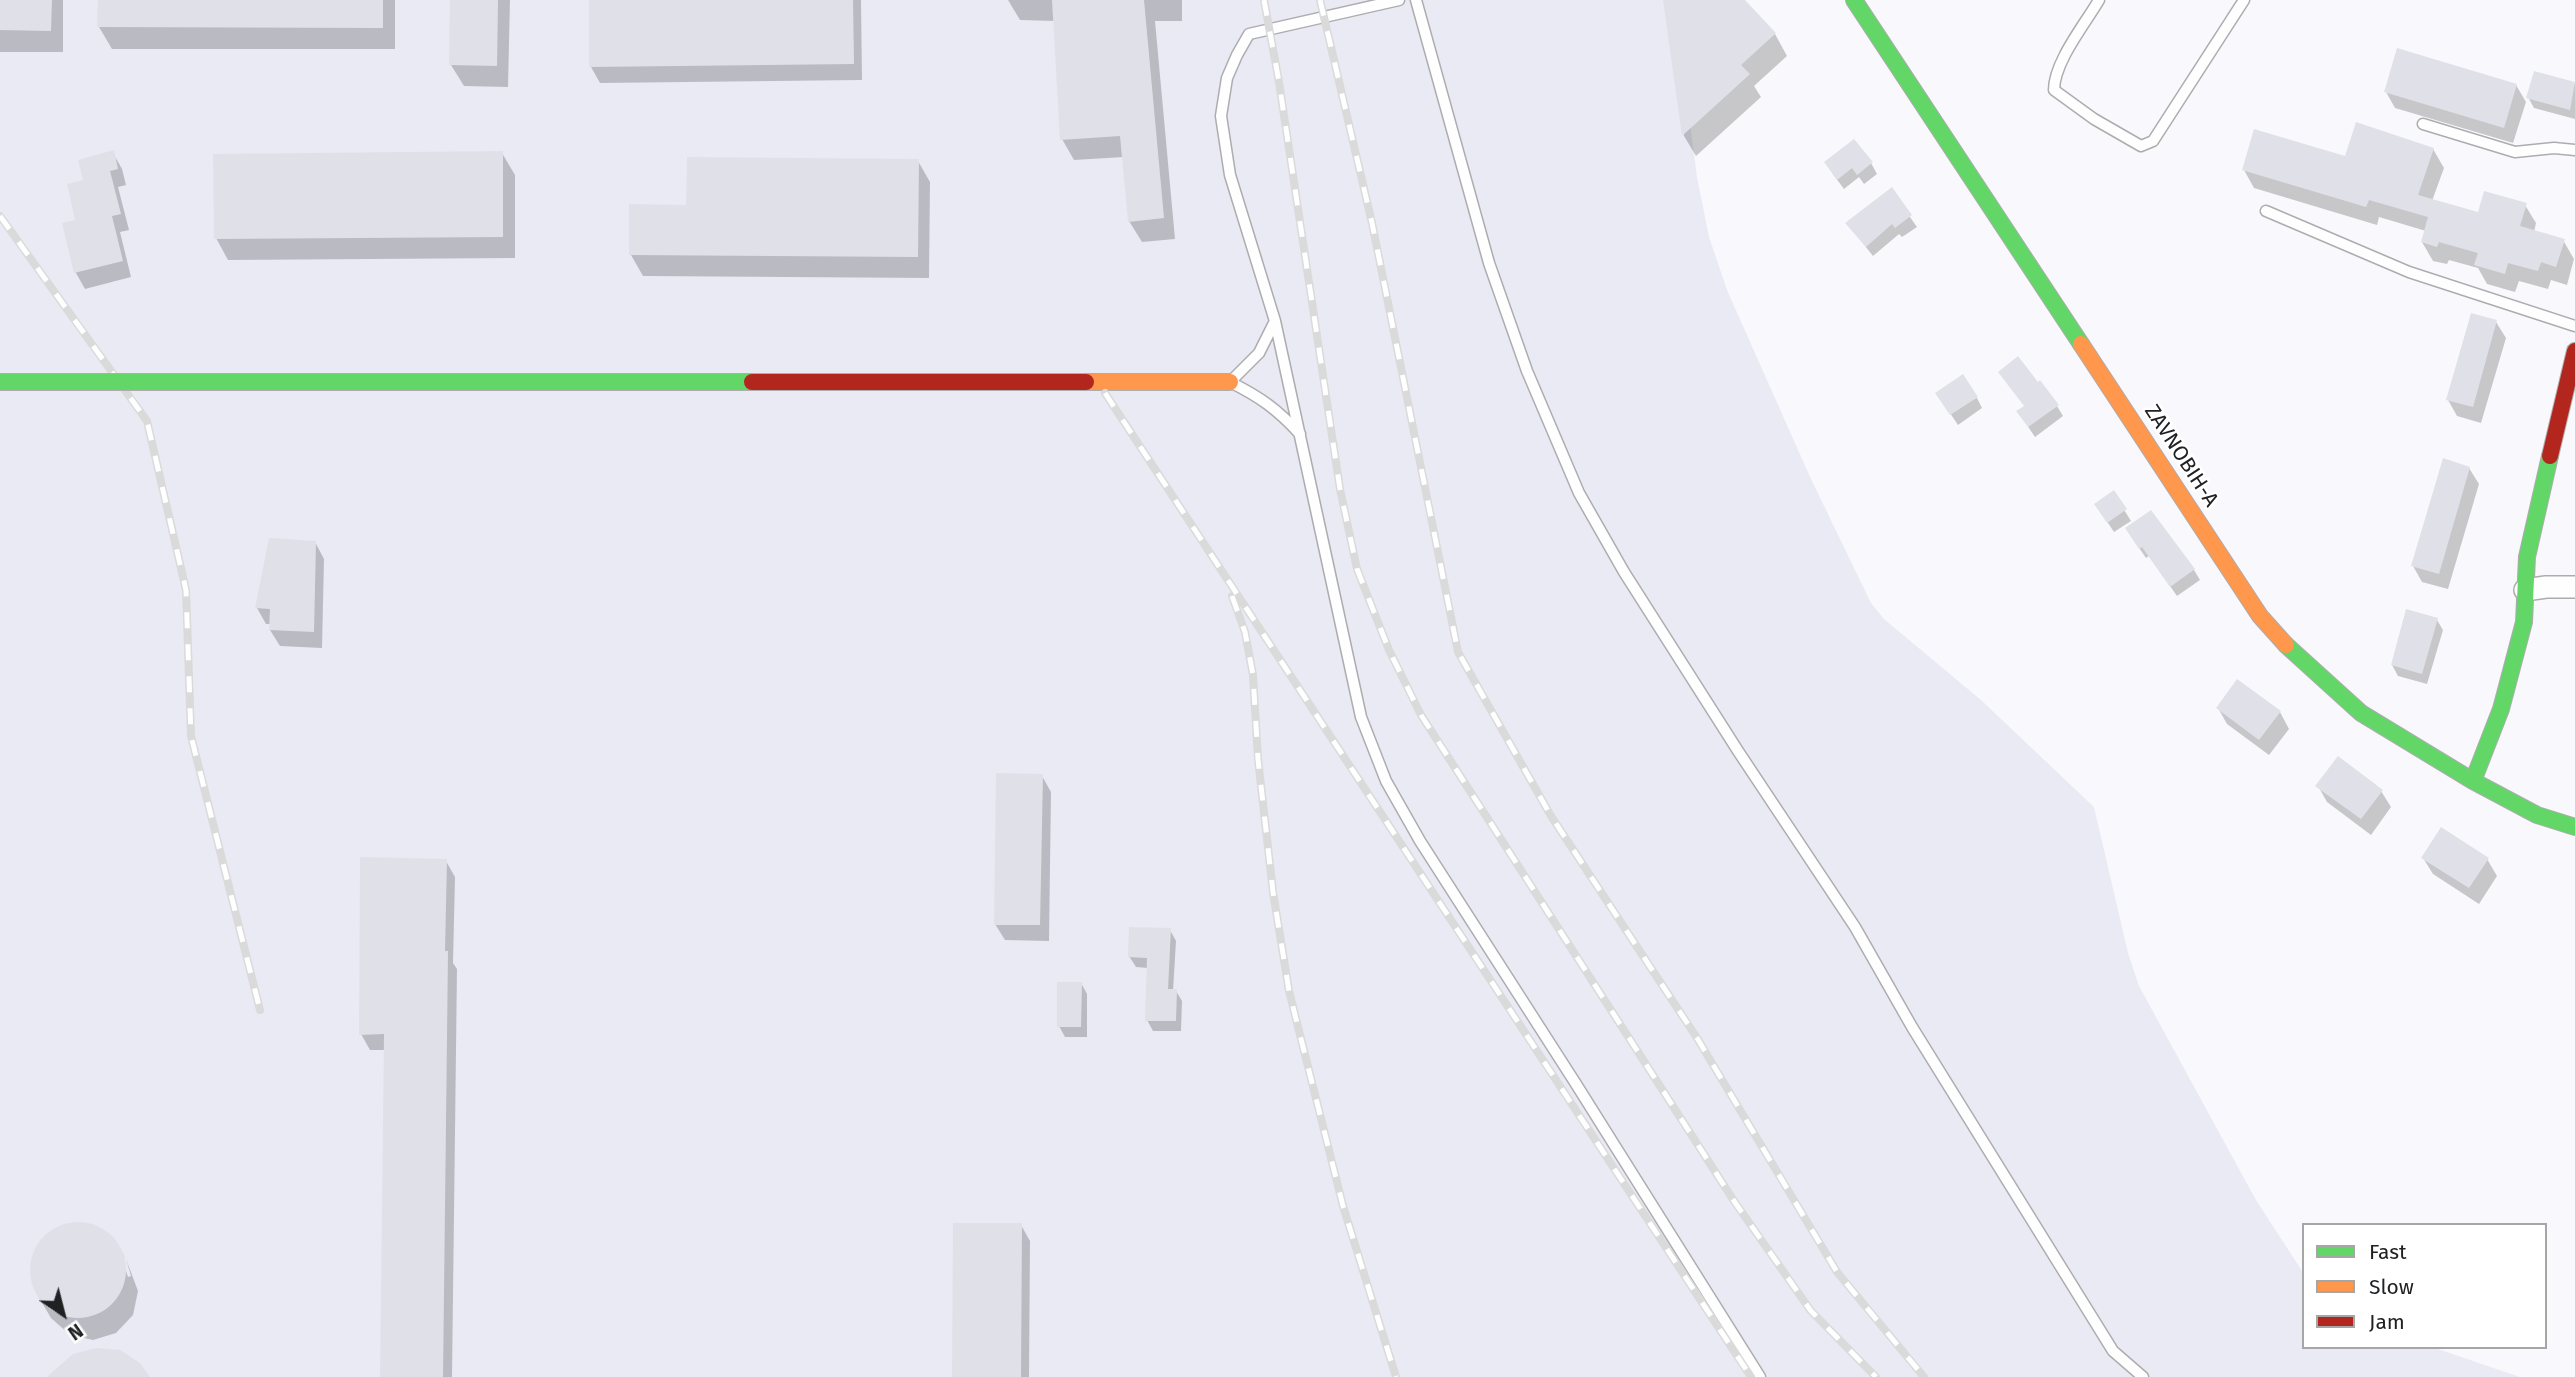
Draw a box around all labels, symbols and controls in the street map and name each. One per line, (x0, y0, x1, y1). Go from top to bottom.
street label: ZAVNOBIH-A (2139, 400, 2223, 512)
legend (2302, 1223, 2547, 1349)
text: Fast (2369, 1239, 2407, 1265)
text: Slow (2369, 1274, 2414, 1300)
north arrow (28, 1279, 98, 1349)
text: Jam (2369, 1309, 2405, 1335)
text: N (64, 1319, 87, 1345)

